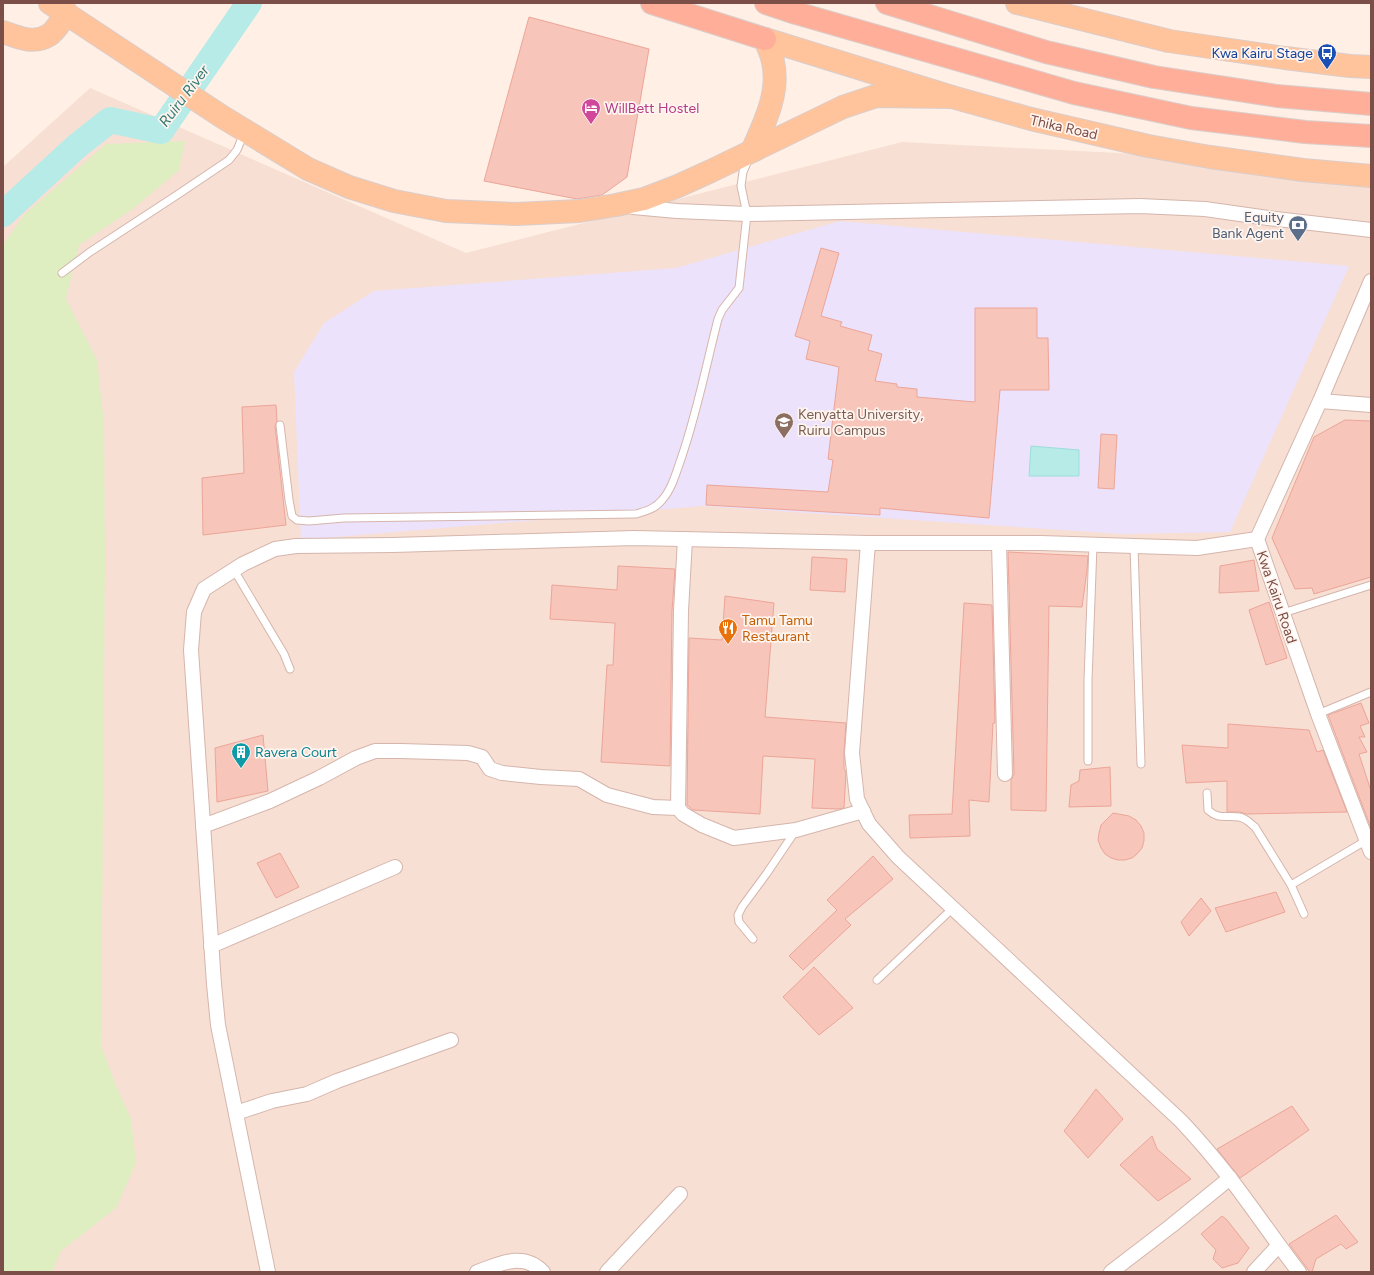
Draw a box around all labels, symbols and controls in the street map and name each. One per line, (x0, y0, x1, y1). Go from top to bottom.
bus stop icon: Kwa Kairu Stage (1316, 42, 1338, 70)
place label: Kwa Kairu Stage (1211, 45, 1313, 62)
water label: Ruiru River (155, 61, 213, 130)
hotel icon: WillBett Hostel (580, 97, 602, 125)
place label: WillBett Hostel (605, 100, 699, 117)
street label: Thika Road (1029, 112, 1099, 143)
place label: Equity Bank Agent (1212, 209, 1285, 242)
bank icon: Equity Bank Agent (1287, 214, 1309, 242)
place label: Kenyatta University, Ruiru Campus (798, 406, 923, 439)
school or university icon: Kenyatta University, Ruiru Campus (773, 411, 795, 439)
street label: Kwa Kairu Road (1253, 549, 1300, 646)
place label: Tamu Tamu Restaurant (742, 612, 813, 645)
restaurant icon: Tamu Tamu Restaurant (717, 617, 739, 645)
building icon: Ravera Court (230, 741, 252, 769)
place label: Ravera Court (255, 744, 337, 761)

